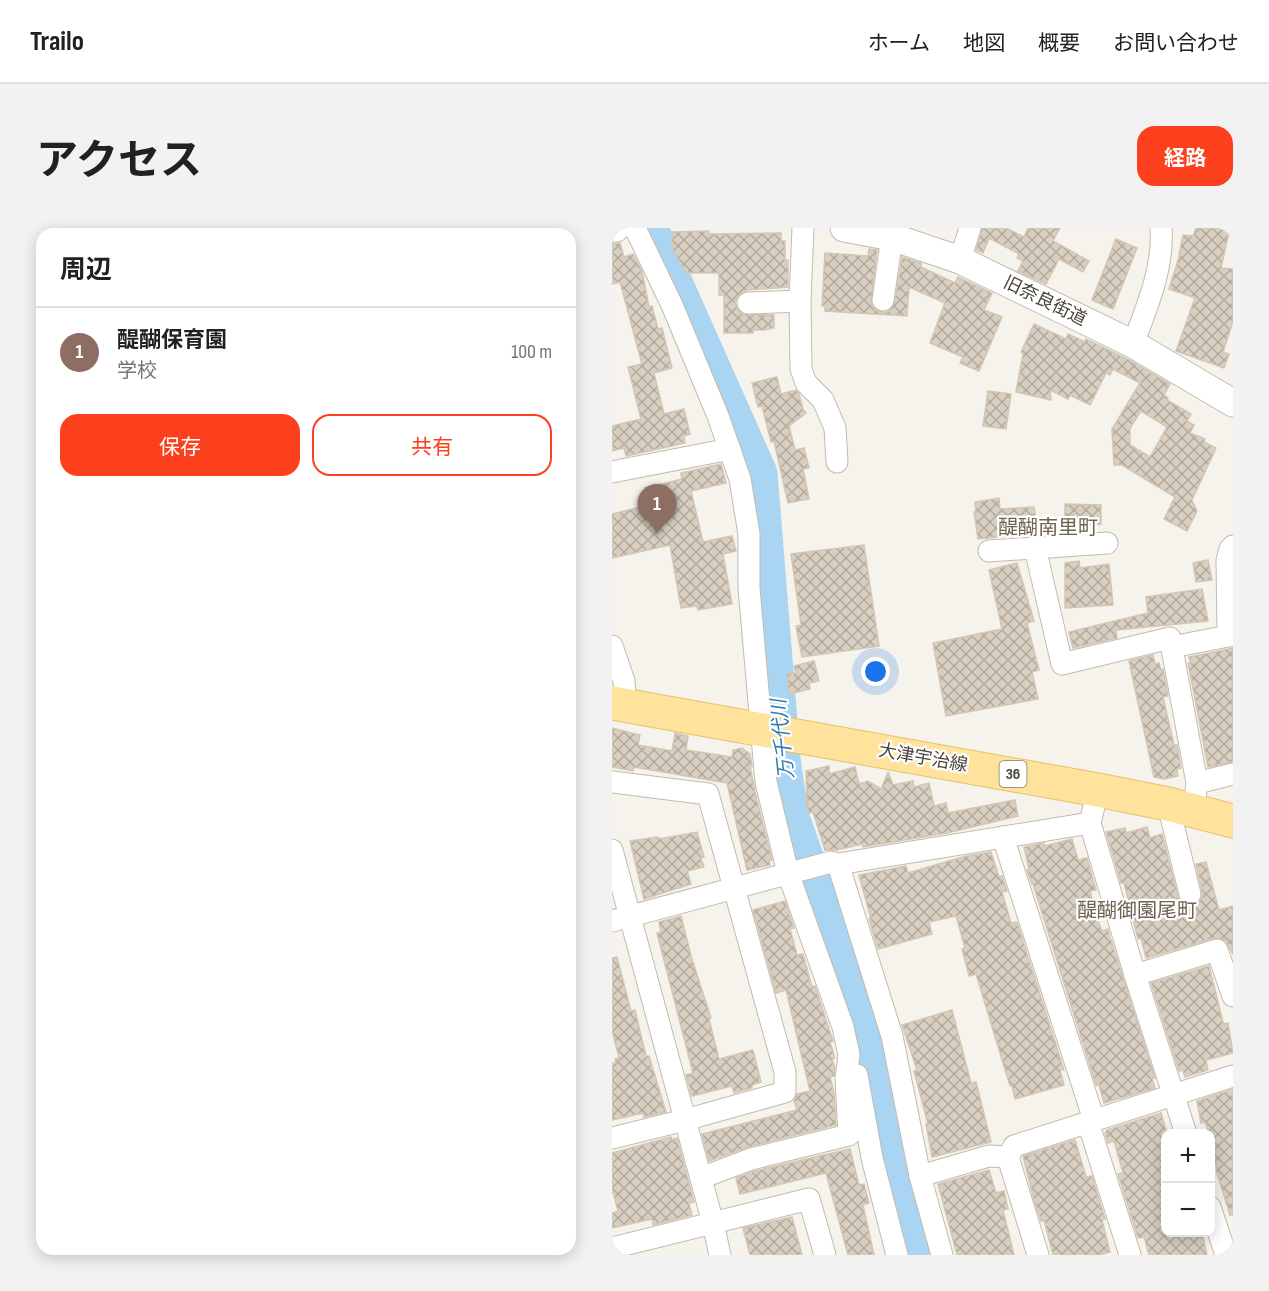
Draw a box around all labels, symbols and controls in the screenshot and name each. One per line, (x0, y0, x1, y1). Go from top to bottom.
text: Trailo (30, 25, 84, 58)
text: ホーム (868, 31, 930, 56)
text: 地図 (963, 31, 1005, 56)
text: 概要 (1038, 31, 1080, 56)
text: お問い合わせ (1113, 31, 1239, 56)
button: 経路 (1137, 126, 1233, 186)
text: アクセス (36, 136, 202, 187)
text: 周辺 (60, 255, 112, 286)
street label: 旧奈良街道 (1000, 272, 1090, 330)
text: 醍醐保育園 (117, 327, 227, 354)
text: 1 (76, 340, 83, 364)
text: 100 m (511, 340, 552, 364)
text: 学校 (117, 359, 157, 383)
button: 保存 (60, 414, 300, 476)
button: 共有 (312, 414, 552, 476)
pin: 1 (638, 484, 676, 534)
district label: 醍醐南里町 (998, 516, 1098, 540)
your location (861, 657, 890, 686)
water label: 万千代川 (767, 696, 799, 780)
street label: 大津宇治線 (877, 740, 969, 776)
road number: 36 (1000, 761, 1026, 787)
district label: 醍醐御園尾町 (1077, 899, 1197, 923)
map controls (1161, 1129, 1215, 1237)
button: + (1161, 1129, 1215, 1183)
button: − (1161, 1183, 1215, 1237)

